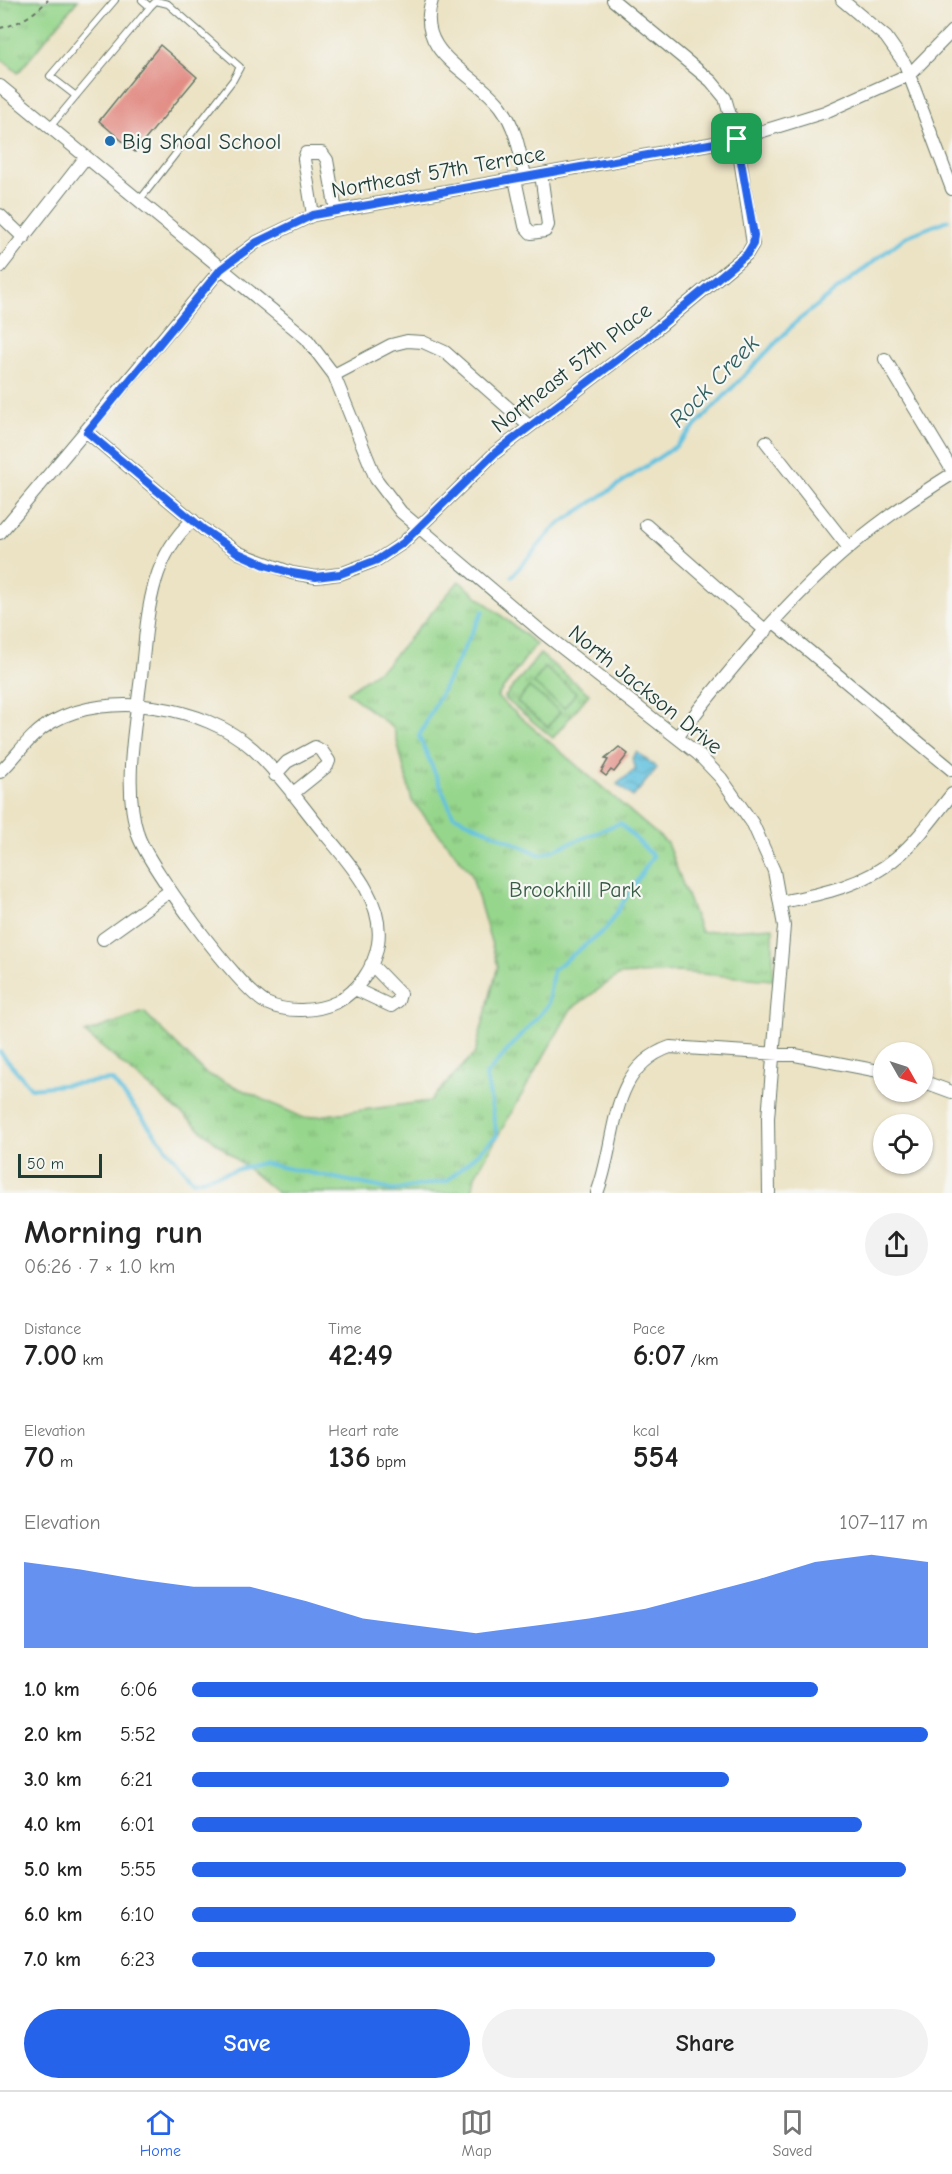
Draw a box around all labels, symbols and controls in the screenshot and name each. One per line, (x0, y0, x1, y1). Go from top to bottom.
pin (711, 113, 762, 164)
icon: arrive (720, 122, 753, 155)
place label: Big Shoal School (122, 129, 281, 155)
marker: Big Shoal School (103, 134, 117, 148)
street label: Northeast 57th Terrace (329, 140, 547, 204)
street label: Northeast 57th Place (486, 297, 657, 438)
water label: Rock Creek (663, 329, 765, 433)
street label: North Jackson Drive (563, 620, 728, 760)
park label: Brookhill Park (509, 877, 641, 903)
north arrow (873, 1042, 933, 1102)
map controls (873, 1042, 933, 1174)
button: locate (873, 1114, 933, 1174)
scale bar (18, 1151, 102, 1178)
text: 50 m (27, 1155, 64, 1173)
text: Morning run (24, 1213, 203, 1251)
button: share (865, 1213, 928, 1276)
text: 06:26 · 7 × 1.0 km (24, 1255, 175, 1278)
text: Distance (24, 1320, 81, 1338)
text: Time (328, 1320, 362, 1338)
text: Pace (633, 1320, 665, 1338)
text: 7.00 (24, 1338, 77, 1373)
text: 42:49 (328, 1338, 393, 1373)
text: 6:07 (633, 1338, 685, 1373)
text: km (77, 1351, 104, 1369)
text: /km (685, 1351, 719, 1369)
text: Elevation (24, 1422, 85, 1440)
text: Heart rate (328, 1422, 399, 1440)
text: kcal (633, 1422, 660, 1440)
text: 70 (24, 1440, 55, 1475)
text: 136 (328, 1440, 371, 1475)
text: 554 (633, 1440, 679, 1475)
text: m (55, 1453, 73, 1471)
text: bpm (371, 1453, 406, 1471)
text: Elevation (24, 1511, 101, 1534)
text: 107–117 m (840, 1511, 928, 1534)
text: 1.0 km (24, 1678, 80, 1701)
text: 6:06 (120, 1678, 157, 1701)
text: 2.0 km (24, 1723, 82, 1746)
text: 5:52 (120, 1723, 156, 1746)
text: 3.0 km (24, 1768, 82, 1791)
text: 6:21 (120, 1768, 153, 1791)
text: 4.0 km (24, 1813, 81, 1836)
text: 6:01 (120, 1813, 155, 1836)
text: 5.0 km (24, 1858, 82, 1881)
text: 5:55 (120, 1858, 156, 1881)
text: 6.0 km (24, 1903, 82, 1926)
text: 6:10 (120, 1903, 155, 1926)
text: 7.0 km (24, 1948, 81, 1971)
text: 6:23 (120, 1948, 155, 1971)
button: Save (24, 2009, 470, 2078)
button: Share (482, 2009, 928, 2078)
tab: Home (140, 2106, 181, 2160)
tab: Map (460, 2106, 493, 2160)
tab: Saved (772, 2106, 812, 2160)

